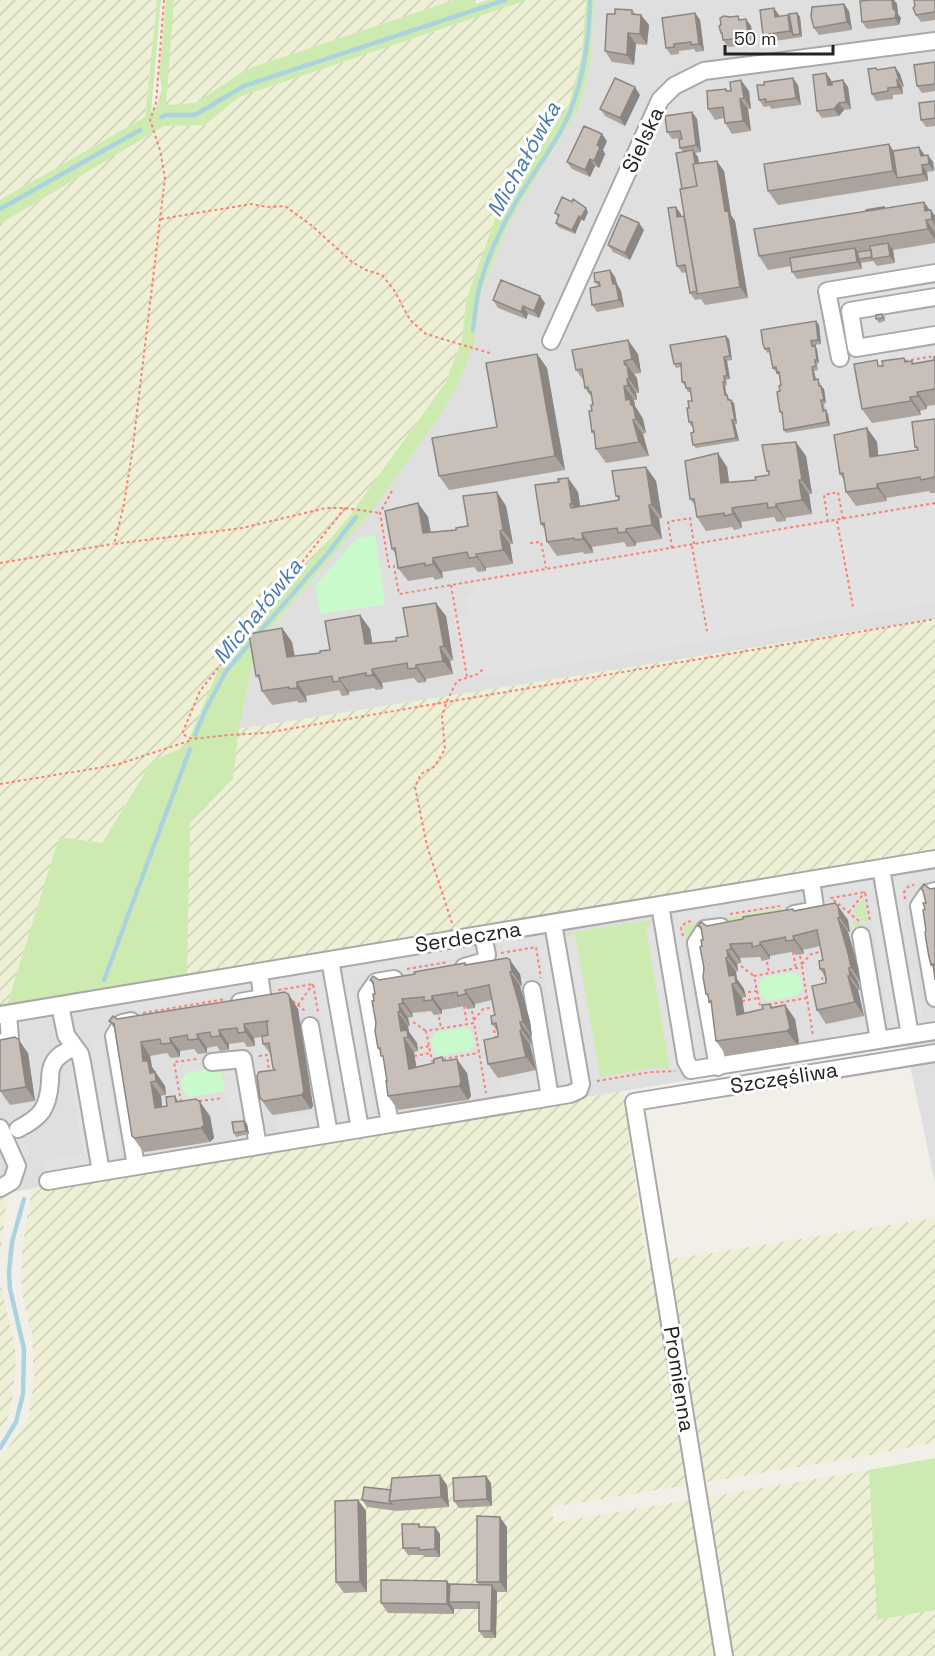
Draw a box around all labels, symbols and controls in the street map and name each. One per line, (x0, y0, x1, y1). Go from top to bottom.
scale bar (725, 18, 833, 56)
text: 50 m (734, 27, 776, 50)
water label: Michałówka (480, 96, 566, 221)
street label: Sielska (616, 102, 670, 177)
water label: Michałówka (206, 553, 308, 669)
street label: Serdeczna (413, 915, 523, 958)
street label: Szczęśliwa (728, 1056, 840, 1099)
street label: Promienna (658, 1324, 701, 1434)

